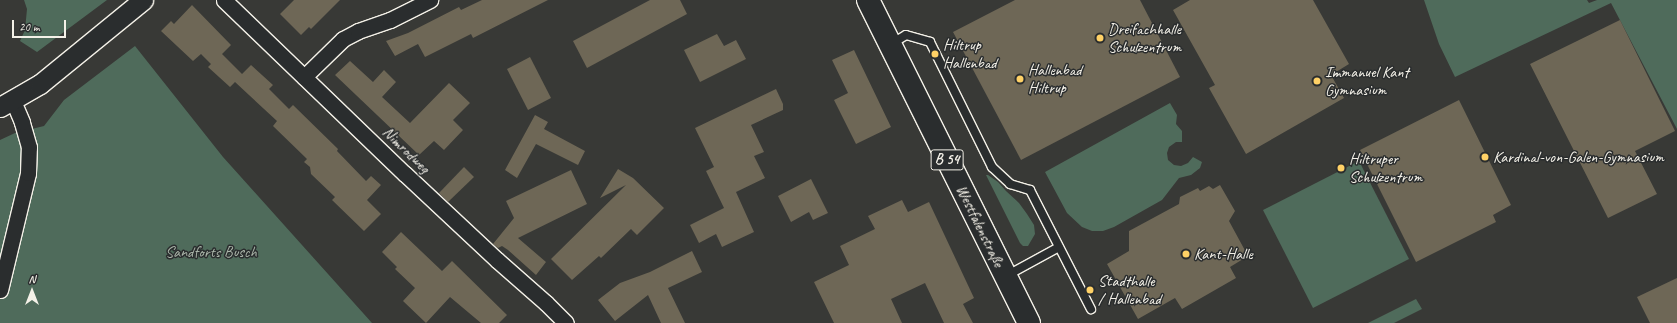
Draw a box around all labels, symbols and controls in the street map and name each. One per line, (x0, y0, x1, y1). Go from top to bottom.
scale bar (14, 12, 68, 38)
text: 20 m (19, 19, 39, 35)
place label: Dreifachhalle Schulzentrum (1108, 19, 1181, 57)
marker: Dreifachhalle Schulzentrum (1095, 33, 1105, 43)
place label: Hiltrup Hallenbad (943, 35, 997, 73)
marker: Hiltrup Hallenbad (930, 49, 940, 59)
place label: Hallenbad Hiltrup (1028, 60, 1082, 98)
place label: Immanuel Kant Gymnasium (1325, 62, 1409, 100)
marker: Hallenbad Hiltrup (1015, 74, 1025, 84)
marker: Immanuel Kant Gymnasium (1312, 76, 1322, 86)
street label: Nimrodweg (378, 123, 434, 177)
road number: B 54 (930, 147, 964, 173)
place label: Kardinal-von-Galen-Gymnasium (1493, 147, 1664, 167)
place label: Hiltruper Schulzentrum (1349, 149, 1422, 187)
marker: Kardinal-von-Galen-Gymnasium (1480, 152, 1490, 162)
marker: Hiltruper Schulzentrum (1336, 163, 1346, 173)
street label: Westfalenstraße (952, 182, 1008, 270)
park label: Sandforts Busch (165, 242, 257, 262)
place label: Kant-Halle (1194, 244, 1253, 264)
marker: Kant-Halle (1181, 249, 1191, 259)
north arrow (12, 271, 52, 311)
place label: Stadthalle / Hallenbad (1098, 271, 1161, 309)
text: N (29, 272, 35, 286)
marker: Stadthalle / Hallenbad (1085, 285, 1095, 295)

